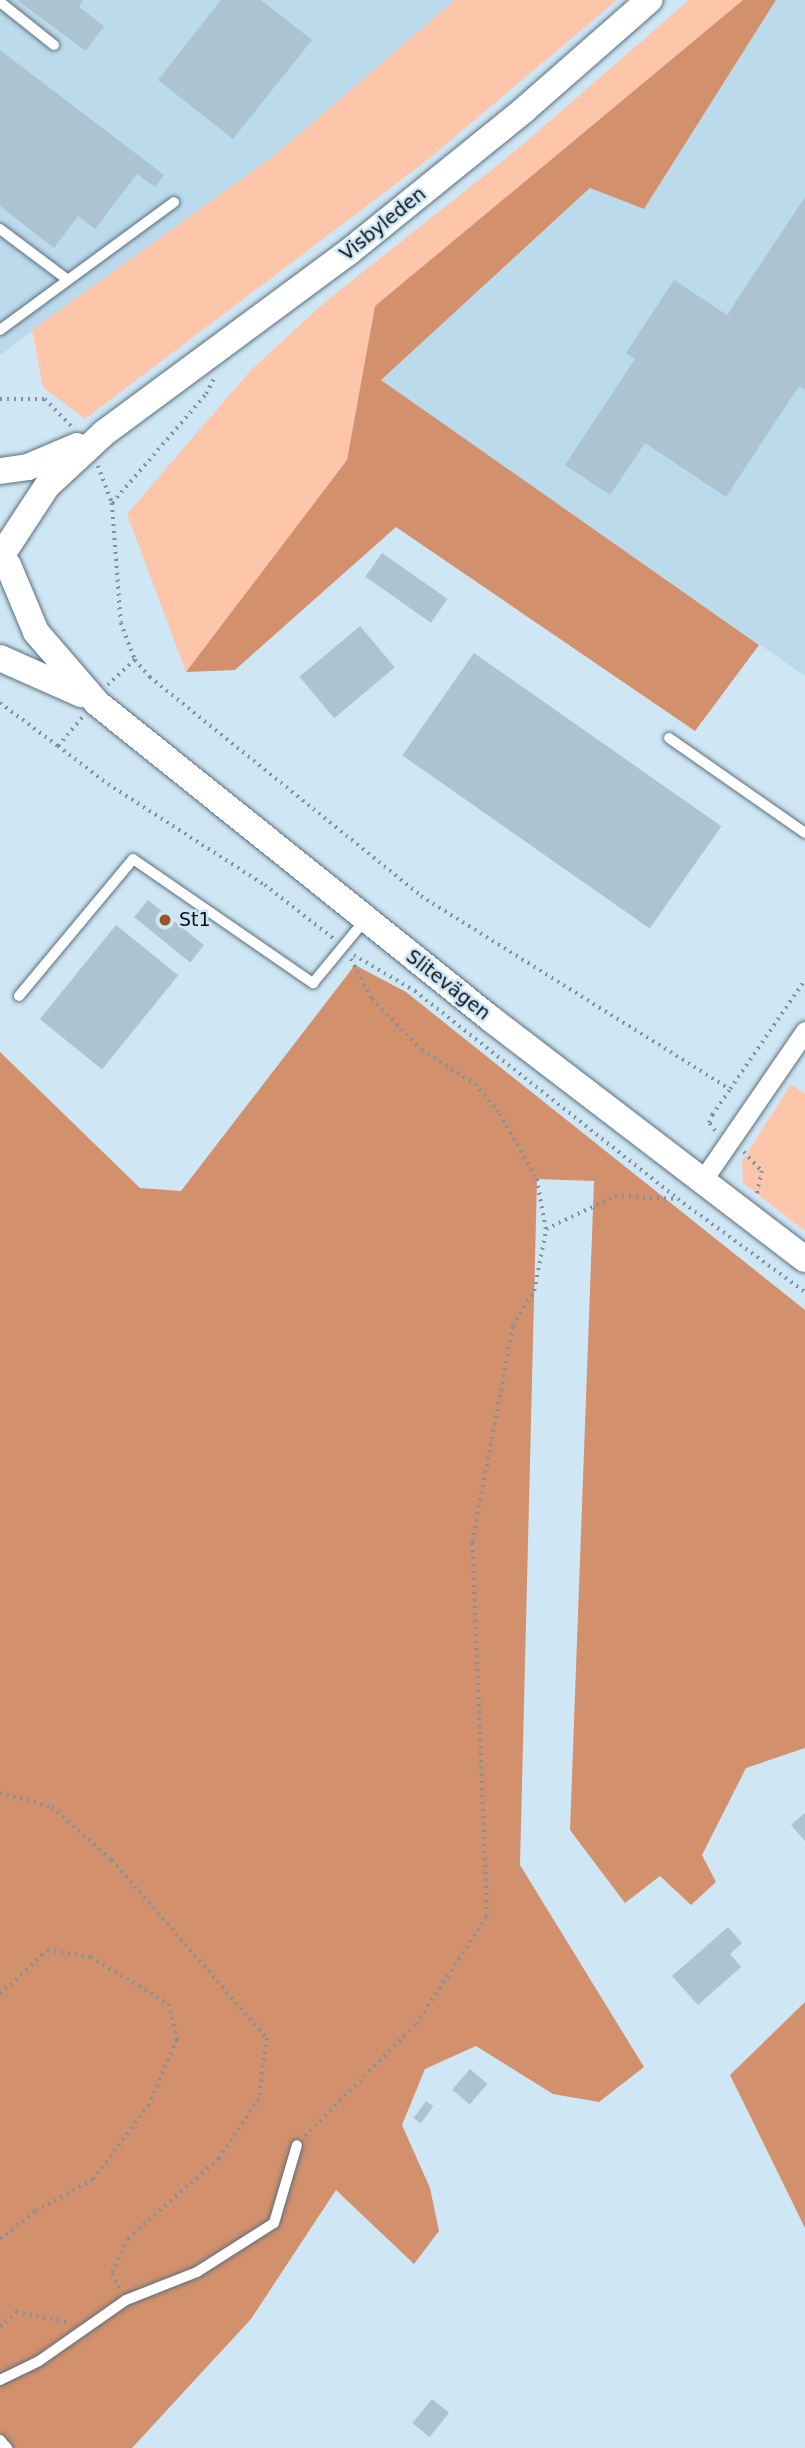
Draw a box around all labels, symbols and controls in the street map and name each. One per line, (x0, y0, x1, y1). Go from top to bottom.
street label: Visbyleden (335, 182, 431, 266)
place label: St1 (179, 909, 211, 931)
marker: St1 (157, 912, 173, 928)
street label: Slitevägen (401, 945, 495, 1025)

